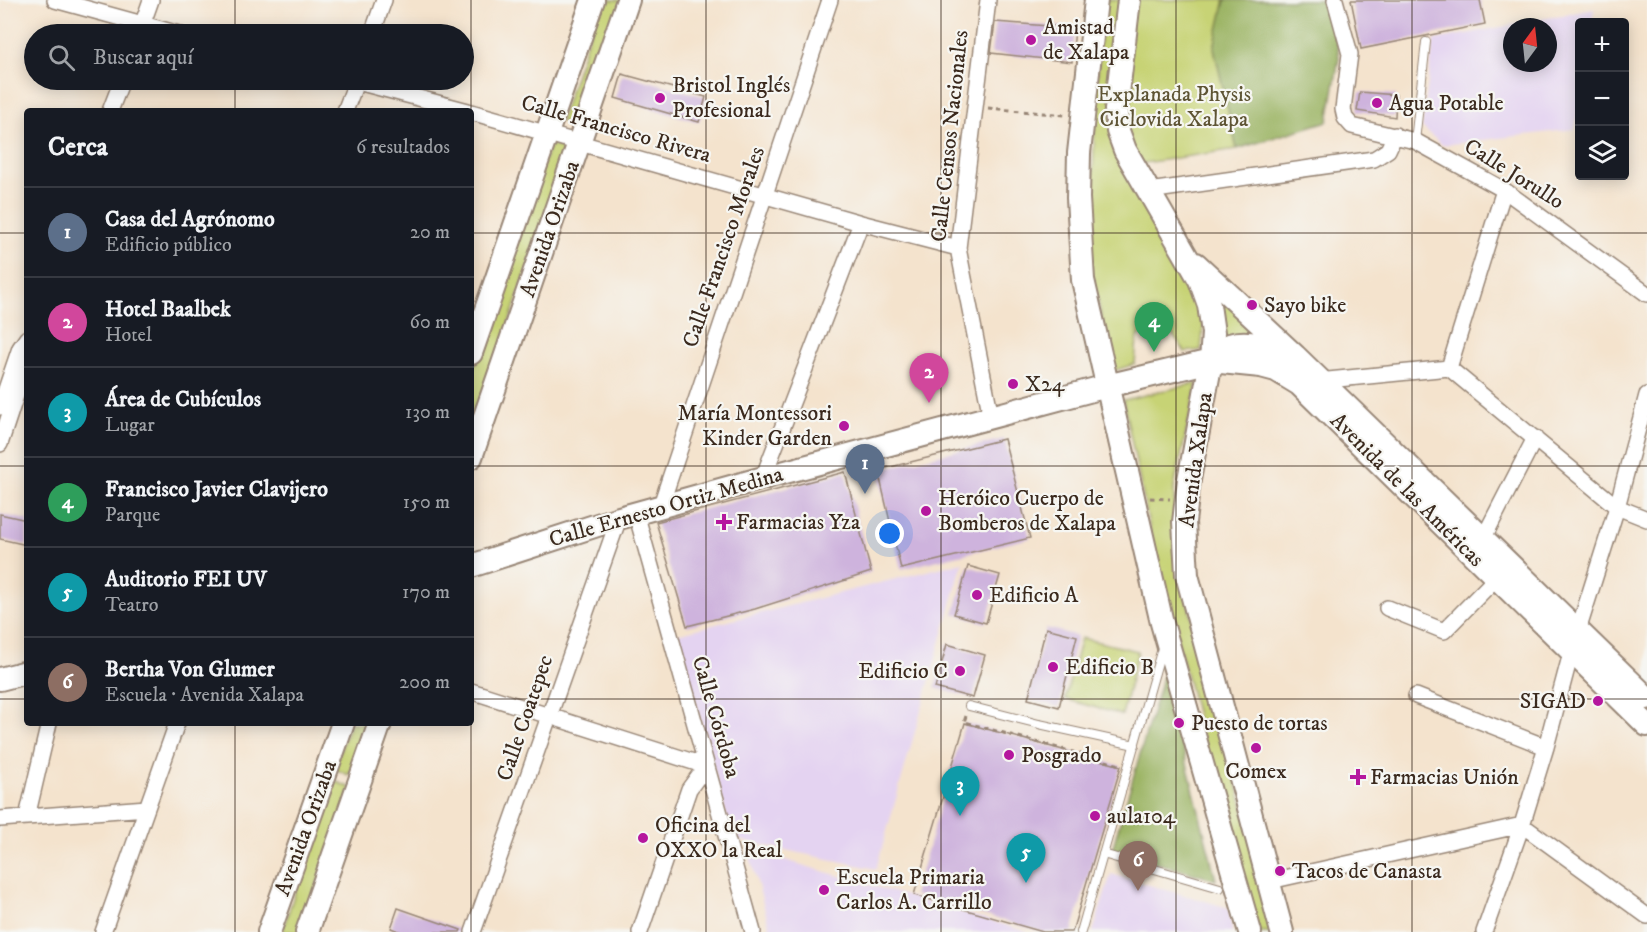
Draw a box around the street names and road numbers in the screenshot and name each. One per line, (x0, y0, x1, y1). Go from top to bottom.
street label: Calle Censos Nacionales (925, 29, 975, 243)
street label: Calle Francisco Rivera (518, 89, 715, 169)
street label: Calle Jorullo (1459, 133, 1569, 215)
street label: Calle Francisco Morales (677, 143, 771, 351)
street label: Avenida Orizaba (514, 157, 586, 301)
street label: Avenida Xalapa (1173, 390, 1219, 529)
street label: Avenida de las Américas (1324, 407, 1490, 573)
street label: Calle Ernesto Ortiz Medina (546, 460, 787, 553)
street label: Calle Coatepec (491, 651, 559, 785)
street label: Calle Córdoba (686, 653, 746, 782)
street label: Avenida Orizaba (269, 756, 343, 900)

